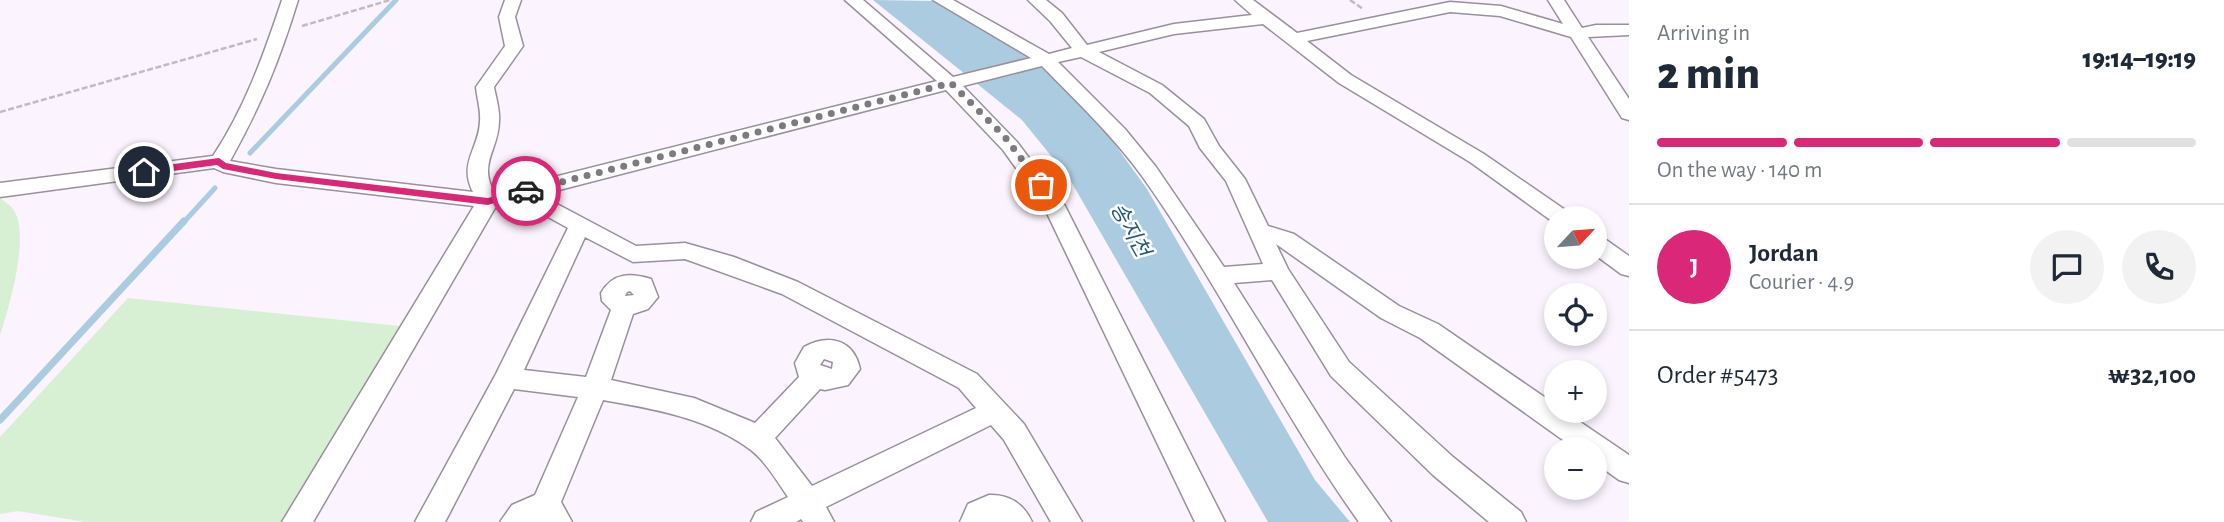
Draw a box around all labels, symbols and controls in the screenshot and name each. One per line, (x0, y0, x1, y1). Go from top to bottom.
text: Arriving in (1657, 22, 1750, 45)
text: 19:14–19:19 (2083, 46, 2196, 72)
text: 2 min (1657, 51, 1760, 97)
pin (114, 142, 174, 202)
icon: home (125, 153, 163, 191)
pin (1011, 155, 1071, 215)
courier (491, 156, 561, 226)
text: On the way · 140 m (1657, 159, 1822, 182)
icon: bag (1022, 166, 1060, 204)
icon: car (507, 172, 545, 210)
water label: 송지천 (1107, 199, 1155, 263)
north arrow (1544, 206, 1606, 270)
map controls (1544, 206, 1607, 500)
button: chat (2030, 230, 2104, 304)
button: phone (2122, 230, 2196, 304)
text: Jordan (1749, 240, 1819, 266)
text: J (1690, 254, 1698, 280)
text: Courier · 4.9 (1749, 271, 1854, 294)
button: locate (1544, 283, 1607, 346)
button: + (1544, 360, 1607, 423)
text: Order #5473 (1657, 362, 1778, 388)
text: ₩32,100 (2108, 362, 2196, 388)
button: − (1544, 437, 1607, 500)

